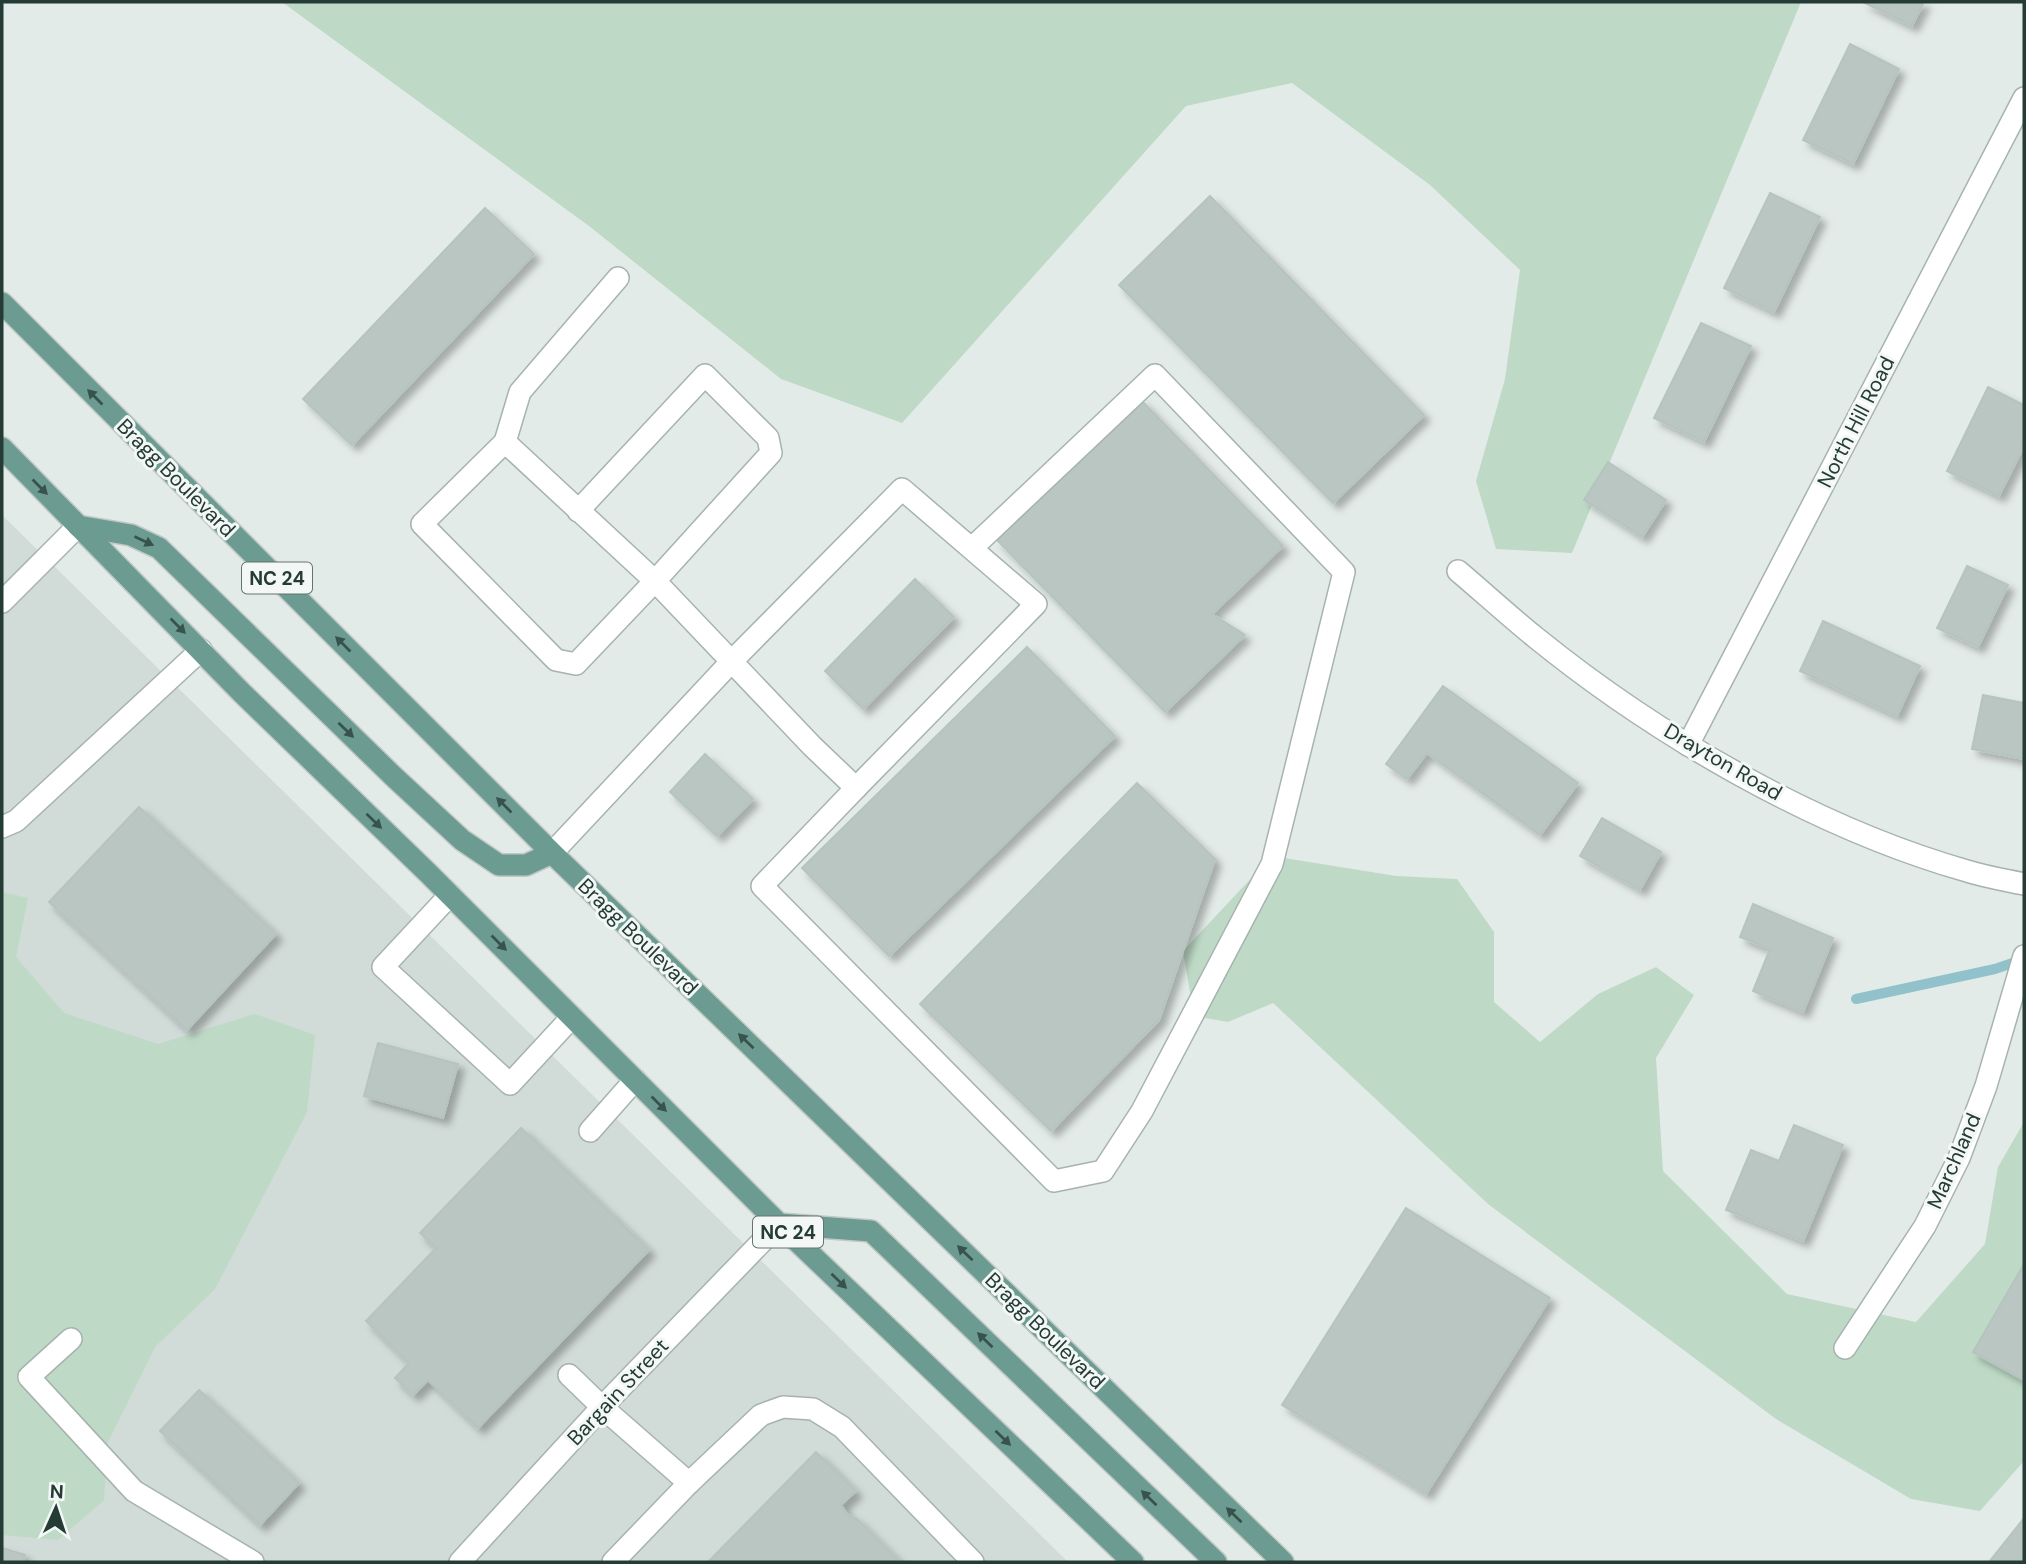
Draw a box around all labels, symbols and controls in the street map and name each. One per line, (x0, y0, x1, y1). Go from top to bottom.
street label: North Hill Road (1811, 352, 1901, 492)
one-way arrow (87, 389, 104, 405)
street label: Bragg Boulevard (111, 413, 241, 543)
one-way arrow (32, 479, 48, 495)
one-way arrow (134, 536, 154, 547)
road number: NC 24 (242, 562, 312, 594)
one-way arrow (169, 618, 186, 634)
one-way arrow (335, 636, 351, 653)
street label: Drayton Road (1659, 717, 1787, 807)
one-way arrow (337, 721, 354, 738)
one-way arrow (496, 797, 512, 814)
one-way arrow (366, 812, 383, 829)
street label: Bragg Boulevard (572, 872, 704, 1002)
one-way arrow (490, 935, 507, 952)
one-way arrow (738, 1034, 755, 1050)
one-way arrow (651, 1095, 667, 1112)
street label: Marchland (1920, 1109, 1988, 1213)
road number: NC 24 (753, 1216, 823, 1248)
one-way arrow (957, 1245, 974, 1262)
street label: Bragg Boulevard (979, 1266, 1111, 1396)
one-way arrow (830, 1273, 848, 1289)
street label: Bargain Street (561, 1332, 675, 1452)
one-way arrow (977, 1333, 994, 1349)
one-way arrow (994, 1430, 1011, 1446)
north arrow (21, 1473, 91, 1543)
text: N (49, 1479, 64, 1504)
one-way arrow (1141, 1490, 1158, 1507)
one-way arrow (1226, 1507, 1243, 1523)

